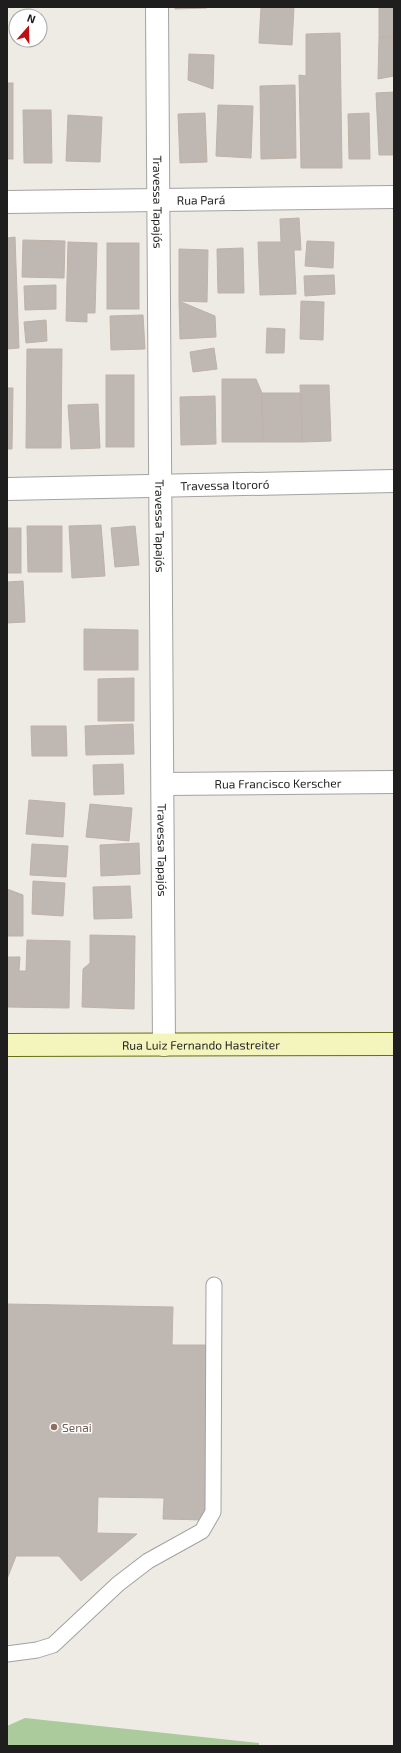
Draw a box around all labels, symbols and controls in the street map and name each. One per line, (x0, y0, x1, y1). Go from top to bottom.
north arrow (8, 8, 48, 48)
text: N (26, 11, 38, 26)
street label: Travessa Tapajós (151, 155, 166, 249)
street label: Rua Pará (177, 192, 225, 207)
street label: Travessa Itororó (180, 477, 270, 492)
street label: Travessa Tapajós (153, 479, 168, 573)
street label: Rua Francisco Kerscher (214, 775, 342, 791)
street label: Travessa Tapajós (155, 803, 170, 897)
street label: Rua Luiz Fernando Hastreiter (122, 1037, 280, 1052)
place label: Senai (62, 1420, 92, 1434)
marker: Senai (49, 1422, 59, 1432)

